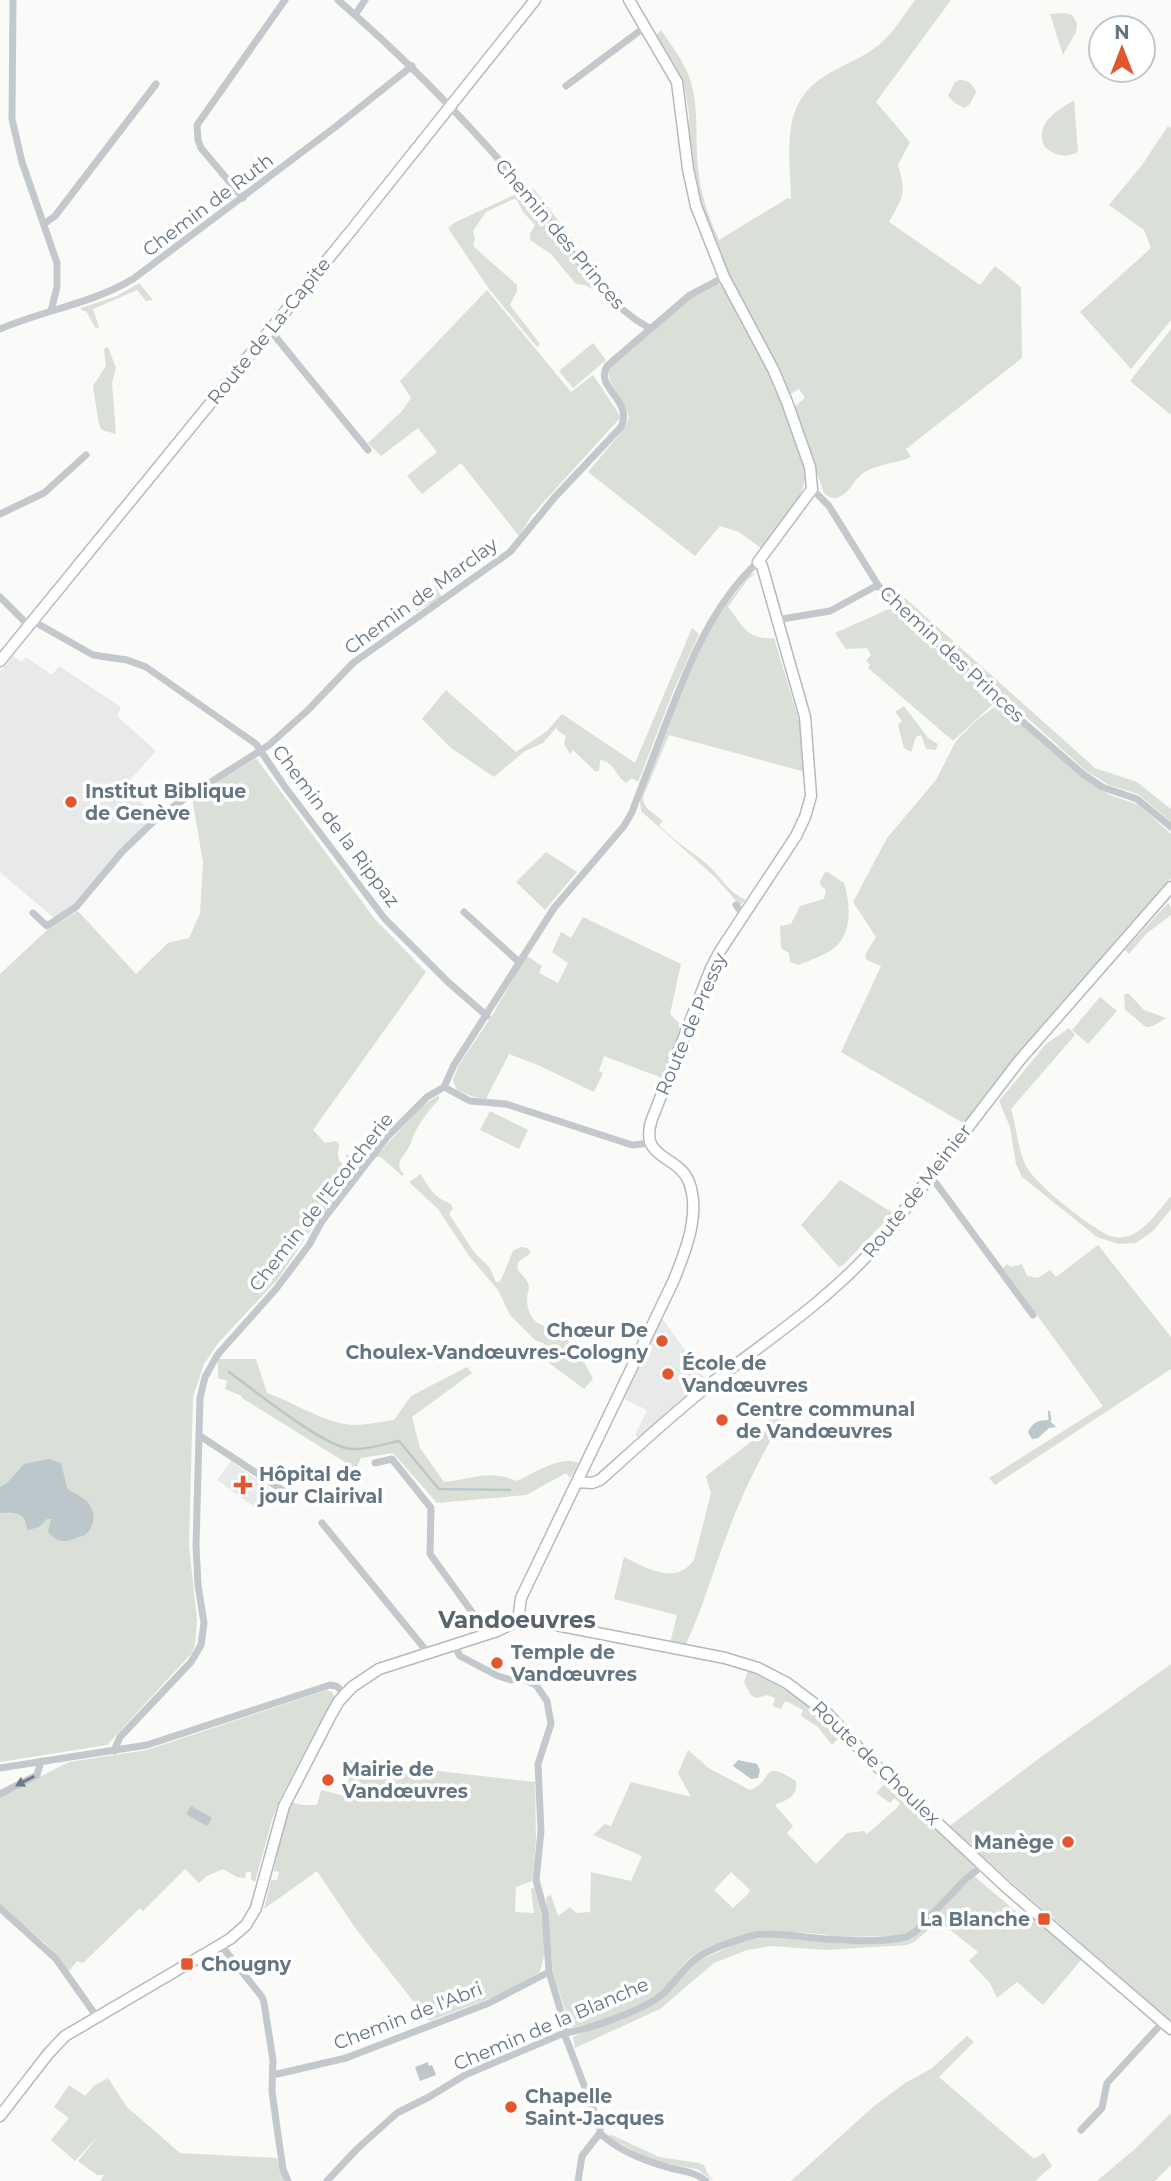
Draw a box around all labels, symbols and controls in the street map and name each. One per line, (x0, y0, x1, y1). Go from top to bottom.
north arrow (1087, 14, 1157, 84)
text: N (1114, 21, 1130, 44)
street label: Chemin de Ruth (138, 148, 278, 262)
street label: Chemin des Princes (490, 154, 630, 314)
street label: Route de La-Capite (203, 253, 335, 409)
street label: Chemin de Marclay (340, 532, 503, 659)
street label: Chemin des Princes (875, 581, 1029, 727)
street label: Chemin de la Rippaz (268, 740, 404, 912)
place label: Institut Biblique de Genève (85, 780, 246, 825)
marker: Institut Biblique de Genève (63, 794, 79, 810)
street label: Route de Pressy (651, 949, 732, 1099)
street label: Chemin de l'Ecorcherie (244, 1108, 398, 1296)
street label: Route de Meinier (858, 1120, 976, 1262)
place label: Chœur De Choulex-Vandœuvres-Cologny (346, 1319, 649, 1364)
marker: Chœur De Choulex-Vandœuvres-Cologny (654, 1333, 670, 1349)
place label: École de Vandœuvres (681, 1352, 808, 1397)
marker: École de Vandœuvres (660, 1366, 676, 1382)
place label: Centre communal de Vandœuvres (736, 1398, 915, 1443)
marker: Centre communal de Vandœuvres (714, 1412, 730, 1428)
place label: Hôpital de jour Clairival (257, 1463, 383, 1508)
marker: Hôpital de jour Clairival (233, 1475, 253, 1495)
district label: Vandoeuvres (437, 1606, 596, 1634)
place label: Temple de Vandœuvres (510, 1641, 637, 1686)
marker: Temple de Vandœuvres (489, 1655, 505, 1671)
street label: Route de Choulex (807, 1696, 945, 1830)
place label: Mairie de Vandœuvres (341, 1758, 468, 1803)
marker: Mairie de Vandœuvres (320, 1772, 336, 1788)
one-way arrow (15, 1776, 35, 1787)
place label: Manège (974, 1831, 1054, 1854)
marker: Manège (1060, 1834, 1076, 1850)
place label: La Blanche (920, 1908, 1030, 1931)
marker: La Blanche (1036, 1911, 1052, 1927)
place label: Chougny (201, 1953, 292, 1976)
marker: Chougny (179, 1956, 195, 1972)
street label: Chemin de la Blanche (450, 1972, 652, 2076)
street label: Chemin de l'Abri (330, 1977, 486, 2055)
place label: Chapelle Saint-Jacques (525, 2085, 664, 2130)
marker: Chapelle Saint-Jacques (503, 2099, 519, 2115)

